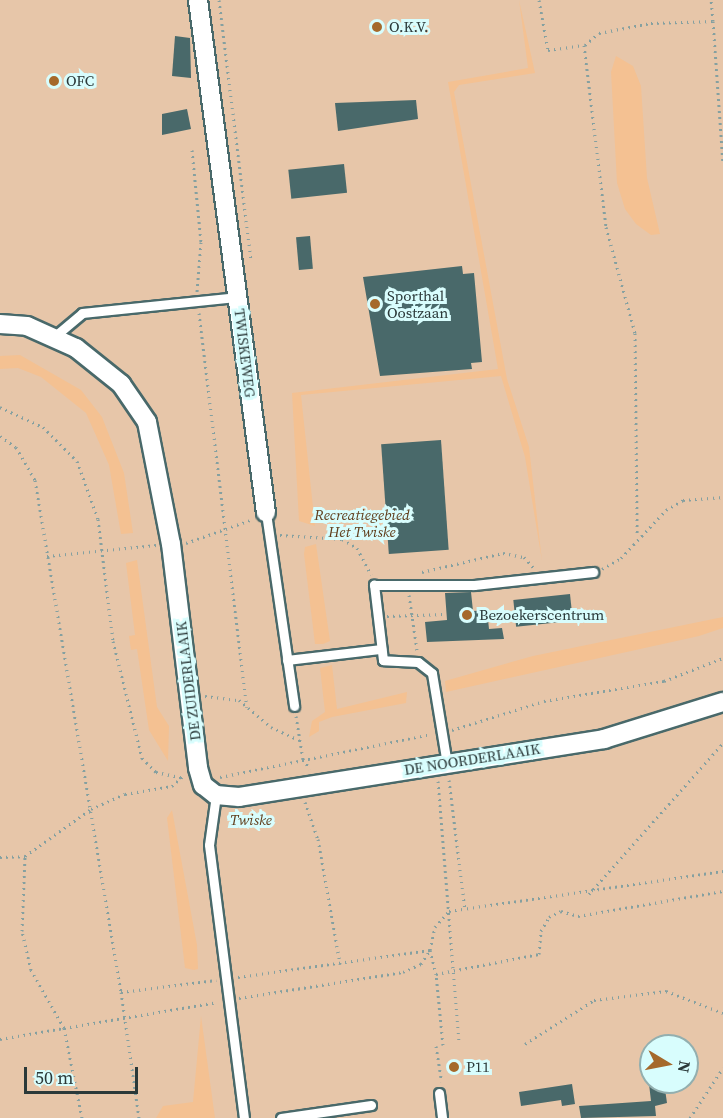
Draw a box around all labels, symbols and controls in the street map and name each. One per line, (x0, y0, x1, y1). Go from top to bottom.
place label: O.K.V. (389, 18, 429, 36)
marker: O.K.V. (370, 20, 384, 34)
place label: OFC (66, 72, 94, 90)
marker: OFC (47, 74, 61, 88)
place label: Sporthal Oostzaan (387, 286, 448, 321)
marker: Sporthal Oostzaan (368, 297, 382, 311)
street label: TWISKEWEG (231, 308, 259, 398)
park label: Recreatiegebied Het Twiske (314, 505, 410, 540)
place label: Bezoekerscentrum (479, 606, 604, 624)
marker: Bezoekerscentrum (460, 608, 474, 622)
street label: DE ZUIDERLAAIK (172, 620, 204, 742)
street label: DE NOORDERLAAIK (403, 739, 541, 779)
park label: Twiske (230, 811, 272, 829)
north arrow (639, 1034, 699, 1094)
scale bar (27, 1055, 141, 1093)
place label: P11 (466, 1058, 490, 1076)
text: N (673, 1059, 697, 1074)
marker: P11 (447, 1060, 461, 1074)
text: 50 m (35, 1065, 73, 1090)

